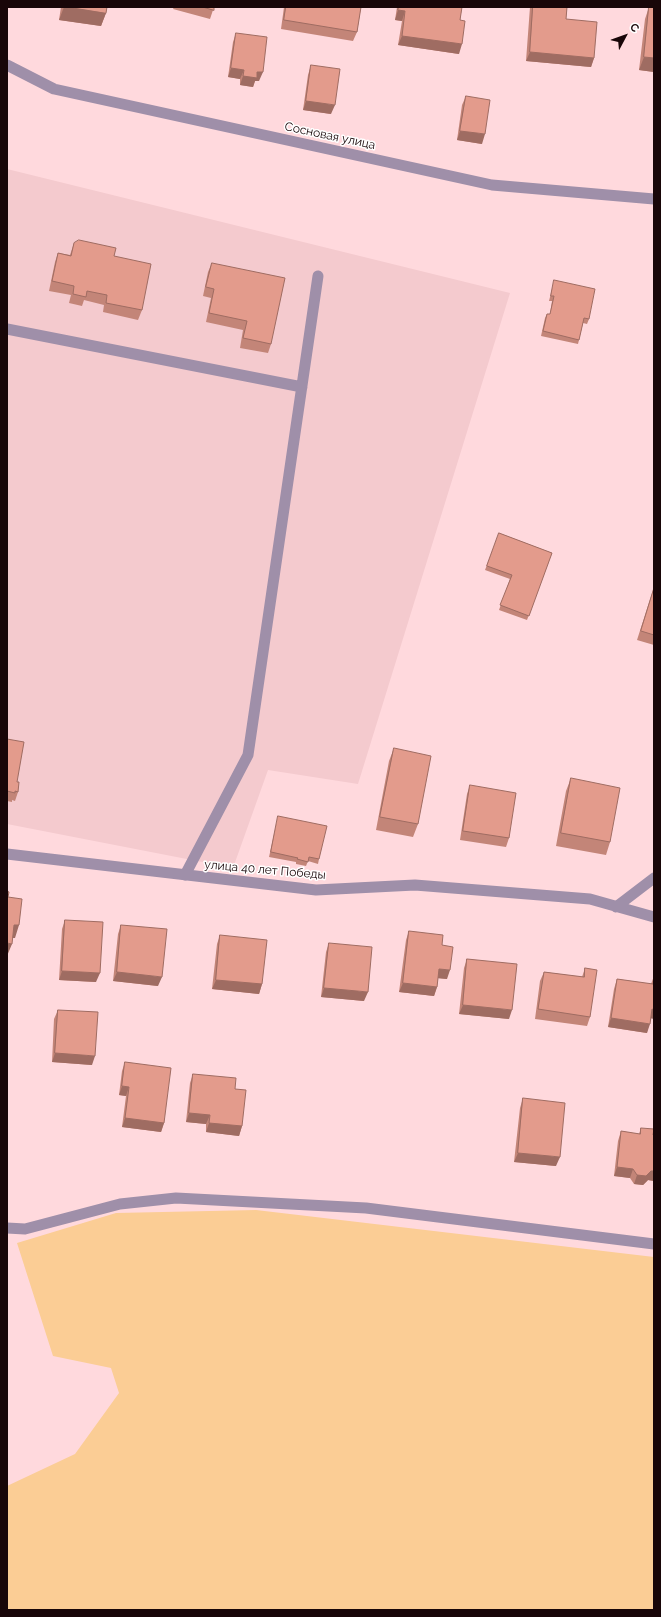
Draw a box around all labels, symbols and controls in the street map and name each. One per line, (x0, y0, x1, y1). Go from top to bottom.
north arrow (605, 16, 645, 56)
text: С (627, 21, 642, 35)
street label: Сосновая улица (283, 119, 377, 153)
street label: улица 40 лет Победы (204, 858, 326, 882)

